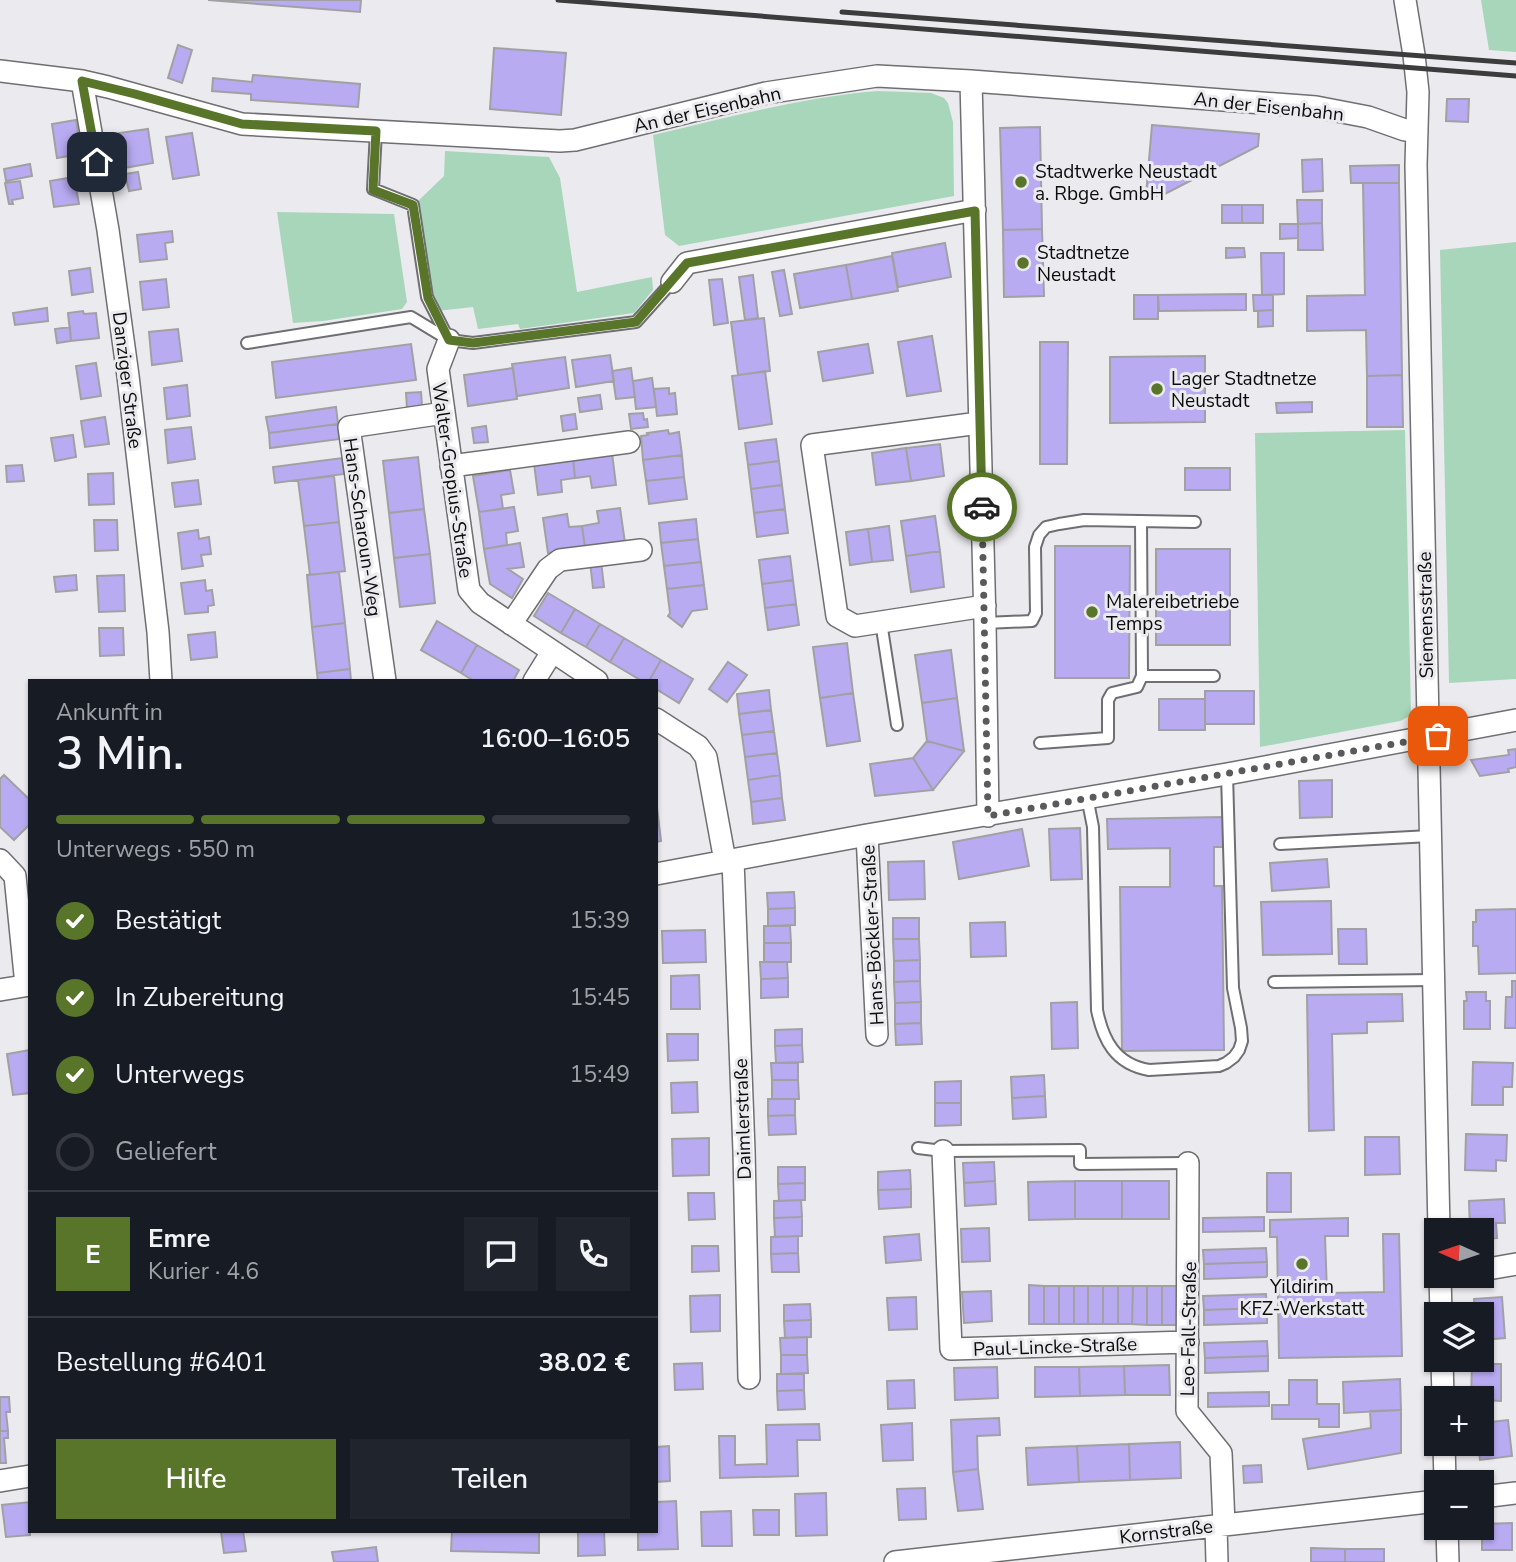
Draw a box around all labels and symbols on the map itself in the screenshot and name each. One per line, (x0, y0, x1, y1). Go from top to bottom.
street label: An der Eisenbahn (631, 80, 784, 140)
street label: An der Eisenbahn (1193, 86, 1345, 128)
pin (67, 132, 127, 192)
place label: Stadtwerke Neustadt a. Rbge. GmbH (1035, 159, 1217, 207)
marker: Stadtwerke Neustadt a. Rbge. GmbH (1013, 174, 1029, 190)
place label: Stadtnetze Neustadt (1037, 240, 1129, 288)
marker: Stadtnetze Neustadt (1015, 255, 1031, 271)
street label: Danziger Straße (106, 310, 148, 450)
place label: Lager Stadtnetze Neustadt (1171, 366, 1317, 414)
street label: Walter-Gropius-Straße (425, 381, 479, 580)
marker: Lager Stadtnetze Neustadt (1149, 381, 1165, 397)
street label: Hans-Scharoun-Weg (337, 436, 387, 618)
courier (947, 472, 1017, 542)
street label: Siemensstraße (1412, 551, 1440, 679)
place label: Malereibetriebe Temps (1106, 589, 1239, 637)
marker: Malereibetriebe Temps (1084, 604, 1100, 620)
pin (1408, 706, 1468, 766)
street label: Hans-Böckler-Straße (855, 844, 891, 1026)
street label: Daimlerstraße (728, 1058, 758, 1180)
north arrow (1424, 1218, 1494, 1288)
marker: Yildirim KFZ-Werkstatt (1294, 1256, 1310, 1272)
street label: Leo-Fall-Straße (1175, 1261, 1203, 1397)
place label: Yildirim KFZ-Werkstatt (1240, 1274, 1365, 1322)
street label: Paul-Lincke-Straße (972, 1331, 1138, 1363)
street label: Kornstraße (1118, 1513, 1214, 1551)

